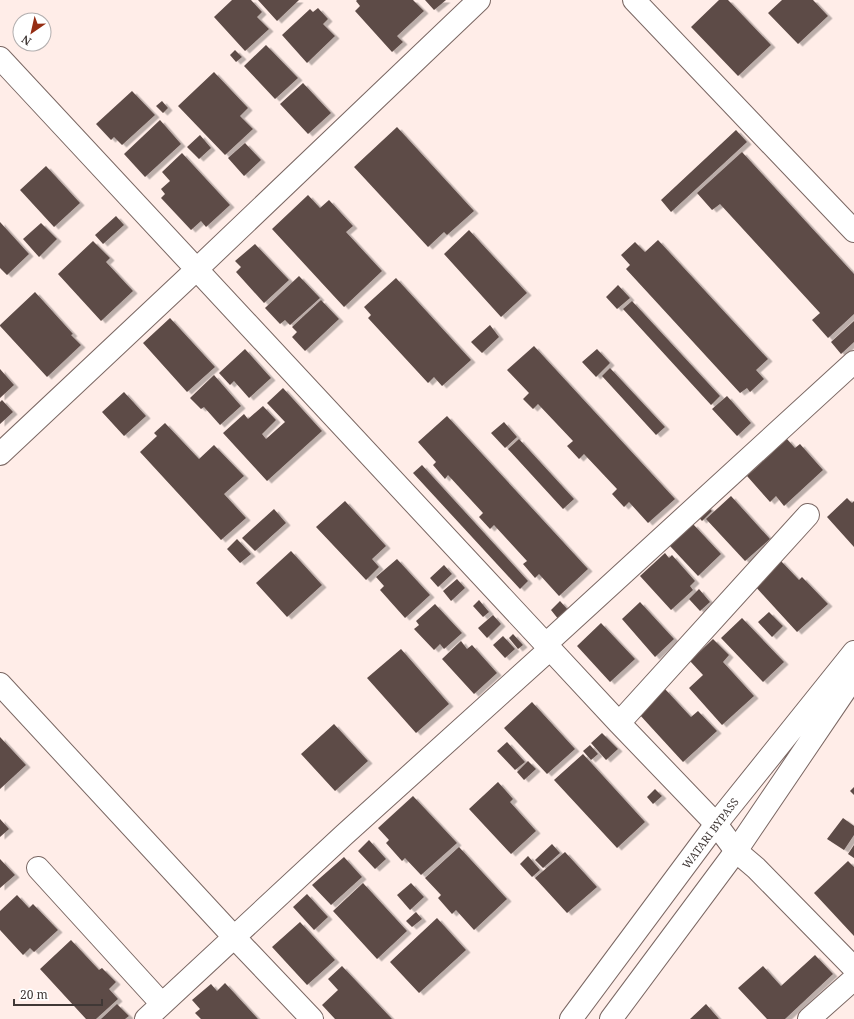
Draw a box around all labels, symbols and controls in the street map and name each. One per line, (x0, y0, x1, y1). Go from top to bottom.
north arrow (12, 12, 52, 52)
text: N (18, 32, 34, 49)
street label: WATARI BYPASS (678, 794, 742, 872)
scale bar (14, 981, 102, 1007)
text: 20 m (20, 986, 48, 1003)

